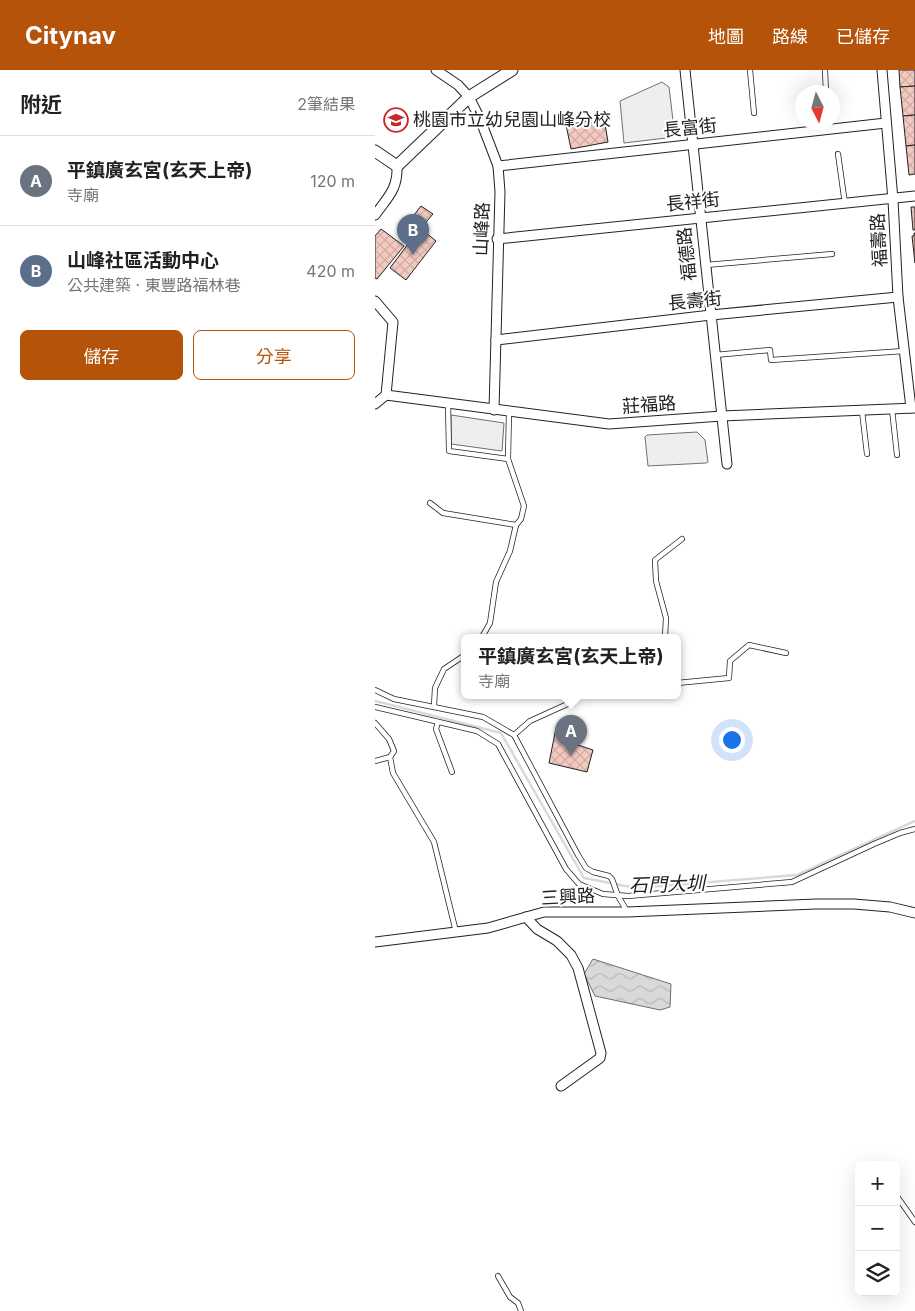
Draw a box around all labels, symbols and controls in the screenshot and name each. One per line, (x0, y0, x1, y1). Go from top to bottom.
text: Citynav (25, 21, 116, 50)
text: 地圖 (708, 26, 744, 47)
text: 路線 (772, 26, 808, 47)
text: 已儲存 (836, 26, 890, 47)
north arrow (795, 85, 840, 130)
text: 附近 (20, 92, 62, 117)
text: 2筆結果 (297, 94, 355, 114)
school or university icon: 桃園市立幼兒園山峰分校 (383, 107, 409, 133)
place label: 桃園市立幼兒園山峰分校 (413, 109, 611, 130)
street label: 長富街 (662, 114, 718, 141)
text: 平鎮廣玄宮(玄天上帝) (67, 159, 252, 182)
text: A (30, 171, 42, 191)
text: 120 m (310, 171, 355, 191)
text: 寺廟 (67, 185, 99, 205)
street label: 長祥街 (665, 188, 721, 215)
street label: 山峰路 (470, 202, 493, 256)
street label: 福壽路 (867, 213, 890, 268)
pin: B (397, 214, 429, 255)
street label: 福德路 (673, 226, 700, 282)
text: 山峰社區活動中心 (67, 249, 219, 272)
text: B (31, 261, 41, 281)
text: 420 m (306, 261, 355, 281)
text: 公共建築 · 東豐路福林巷 (67, 275, 241, 295)
street label: 長壽街 (667, 287, 723, 314)
button: 儲存 (20, 330, 183, 380)
button: 分享 (193, 330, 355, 380)
street label: 莊福路 (621, 392, 677, 417)
popup (461, 634, 681, 699)
text: 平鎮廣玄宮(玄天上帝) (478, 645, 664, 668)
text: 寺廟 (478, 671, 510, 691)
pin: A (555, 715, 587, 756)
your location (719, 727, 745, 753)
water label: 石門大圳 (629, 872, 708, 897)
street label: 三興路 (540, 885, 595, 908)
map controls (855, 1161, 900, 1296)
button: + (855, 1161, 900, 1206)
button: − (855, 1206, 900, 1251)
button: layers (855, 1251, 900, 1296)

